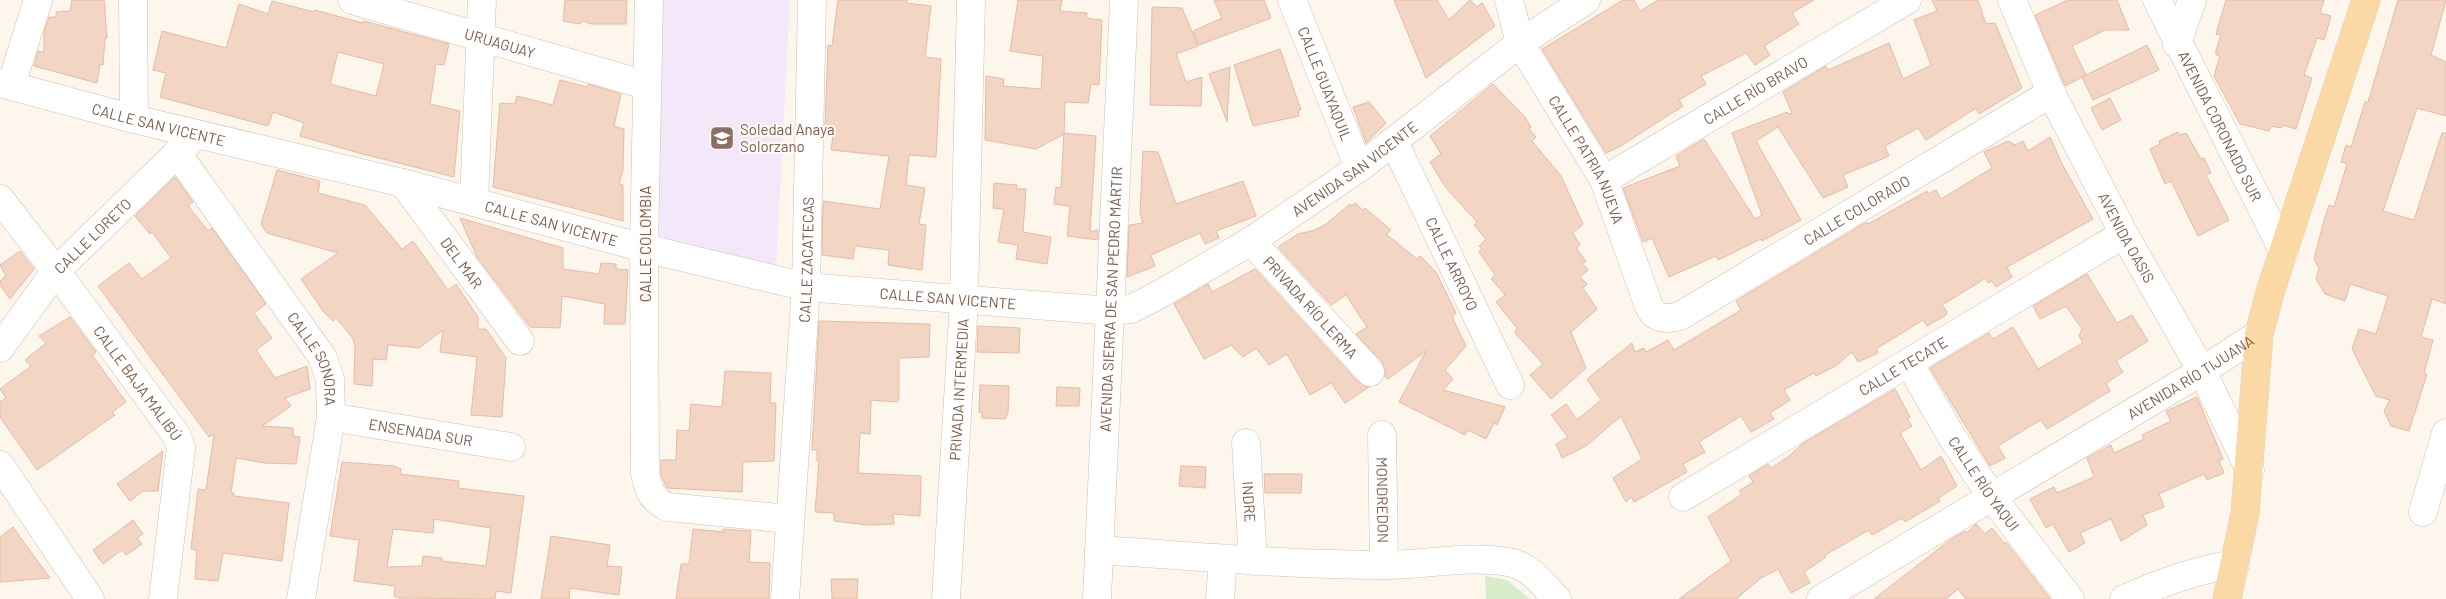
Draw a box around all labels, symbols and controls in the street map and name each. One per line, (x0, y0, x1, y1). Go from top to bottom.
street label: URUAGUAY (462, 24, 537, 62)
street label: CALLE GUAYAQUIL (1295, 24, 1356, 143)
street label: AVENIDA CORONADO SUR (2175, 47, 2266, 204)
street label: CALLE RÍO BRAVO (1700, 52, 1811, 128)
street label: CALLE PATRIA NUEVA (1545, 92, 1628, 226)
street label: CALLE SAN VICENTE (90, 99, 227, 149)
street label: AVENIDA SAN VICENTE (1288, 117, 1421, 220)
place label: Soledad Anaya Solorzano (740, 120, 835, 155)
school or university icon: Soledad Anaya Solorzano (709, 125, 735, 151)
street label: AVENIDA SIERRA DE SAN PEDRO MÁRTIR (1096, 166, 1125, 432)
street label: CALLE COLORADO (1800, 171, 1913, 249)
street label: CALLE COLOMBIA (636, 186, 654, 302)
street label: AVENIDA OASIS (2095, 189, 2159, 286)
street label: CALLE LORETO (50, 194, 135, 277)
street label: CALLE SAN VICENTE (483, 196, 620, 250)
street label: CALLE ZACATECAS (795, 197, 817, 323)
street label: CALLE ARROYO (1422, 214, 1482, 313)
street label: DEL MAR (437, 234, 487, 292)
street label: PRIVADA RÍO LERMA (1260, 252, 1362, 362)
street label: CALLE SAN VICENTE (879, 284, 1017, 313)
street label: CALLE SONORA (284, 308, 340, 406)
street label: PRIVADA INTERMEDIA (945, 318, 972, 461)
street label: CALLE BAJA MALIBÚ (90, 322, 186, 444)
street label: AVENIDA RÍO TIJUANA (2124, 331, 2257, 423)
street label: CALLE TECATE (1855, 333, 1950, 399)
street label: ENSENADA SUR (367, 414, 474, 449)
street label: CALLE RÍO YAQUI (1945, 433, 2023, 534)
street label: MONDREDON (1373, 457, 1393, 543)
street label: INDRE (1239, 481, 1260, 523)

